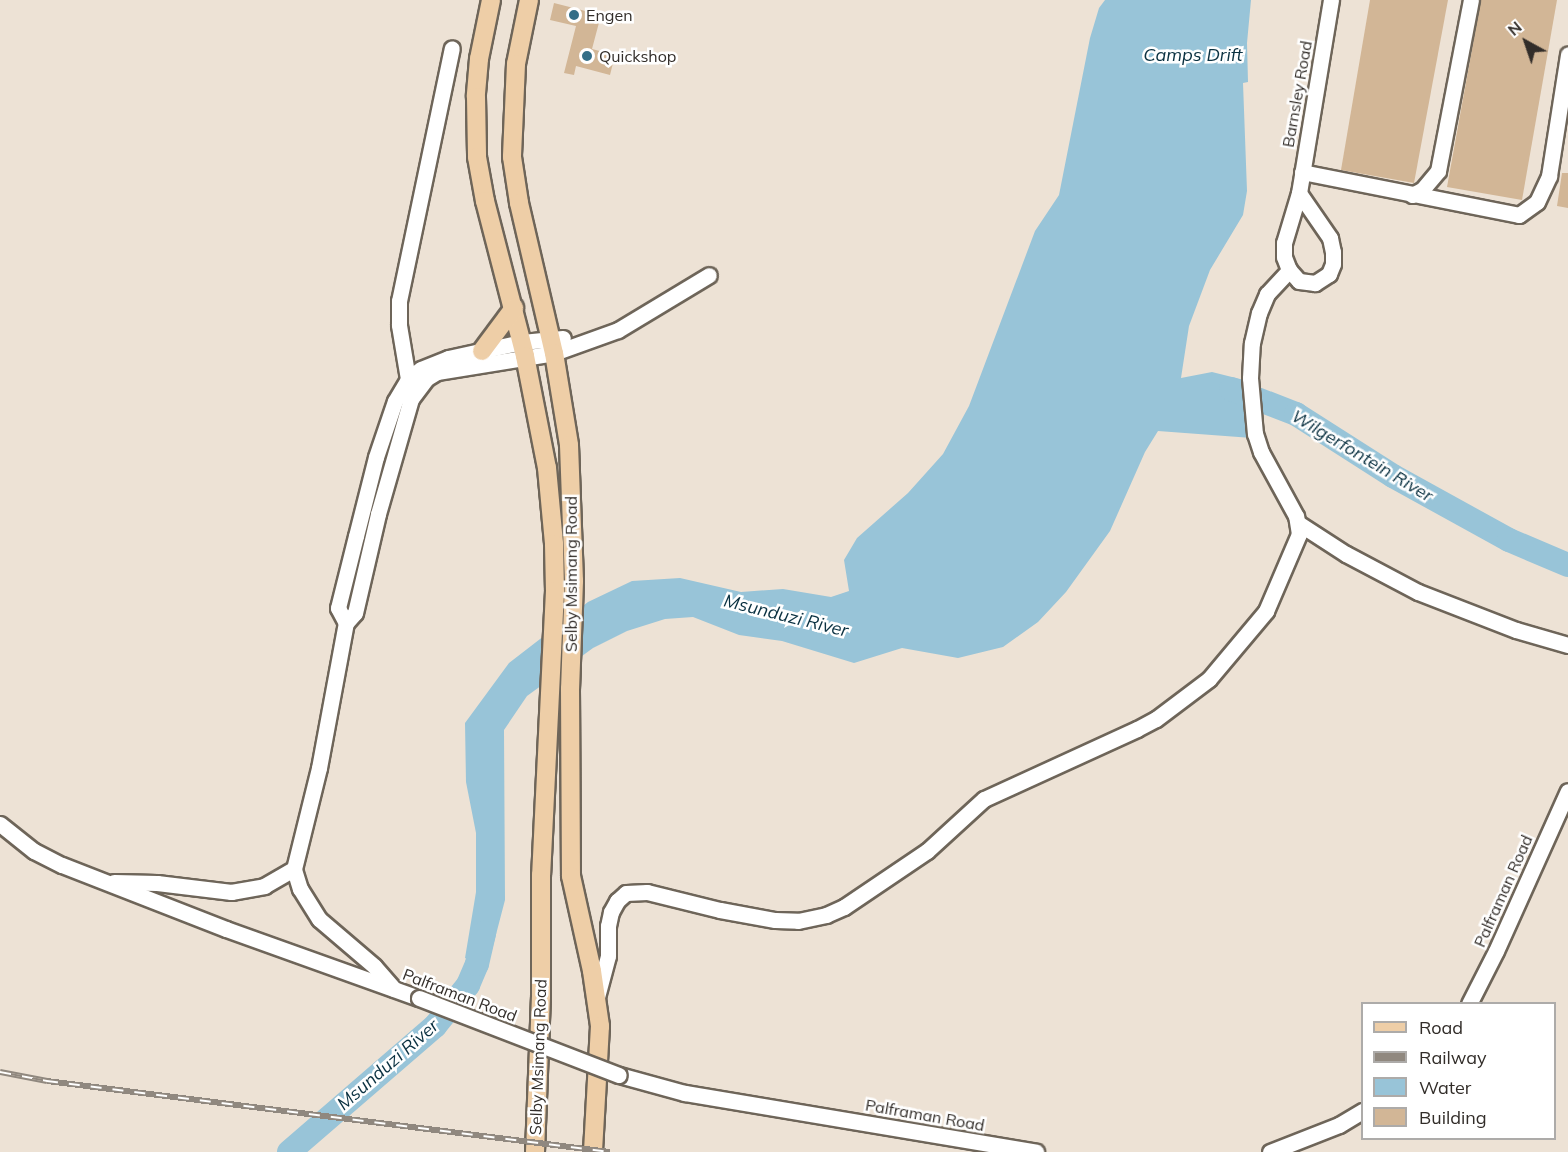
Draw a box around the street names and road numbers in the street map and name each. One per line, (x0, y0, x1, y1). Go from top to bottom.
street label: Barnsley Road (1278, 39, 1316, 149)
street label: Selby Msimang Road (561, 496, 581, 652)
street label: Palframan Road (1470, 832, 1536, 950)
street label: Palframan Road (400, 964, 520, 1026)
street label: Selby Msimang Road (526, 979, 550, 1135)
street label: Palframan Road (864, 1095, 986, 1135)

